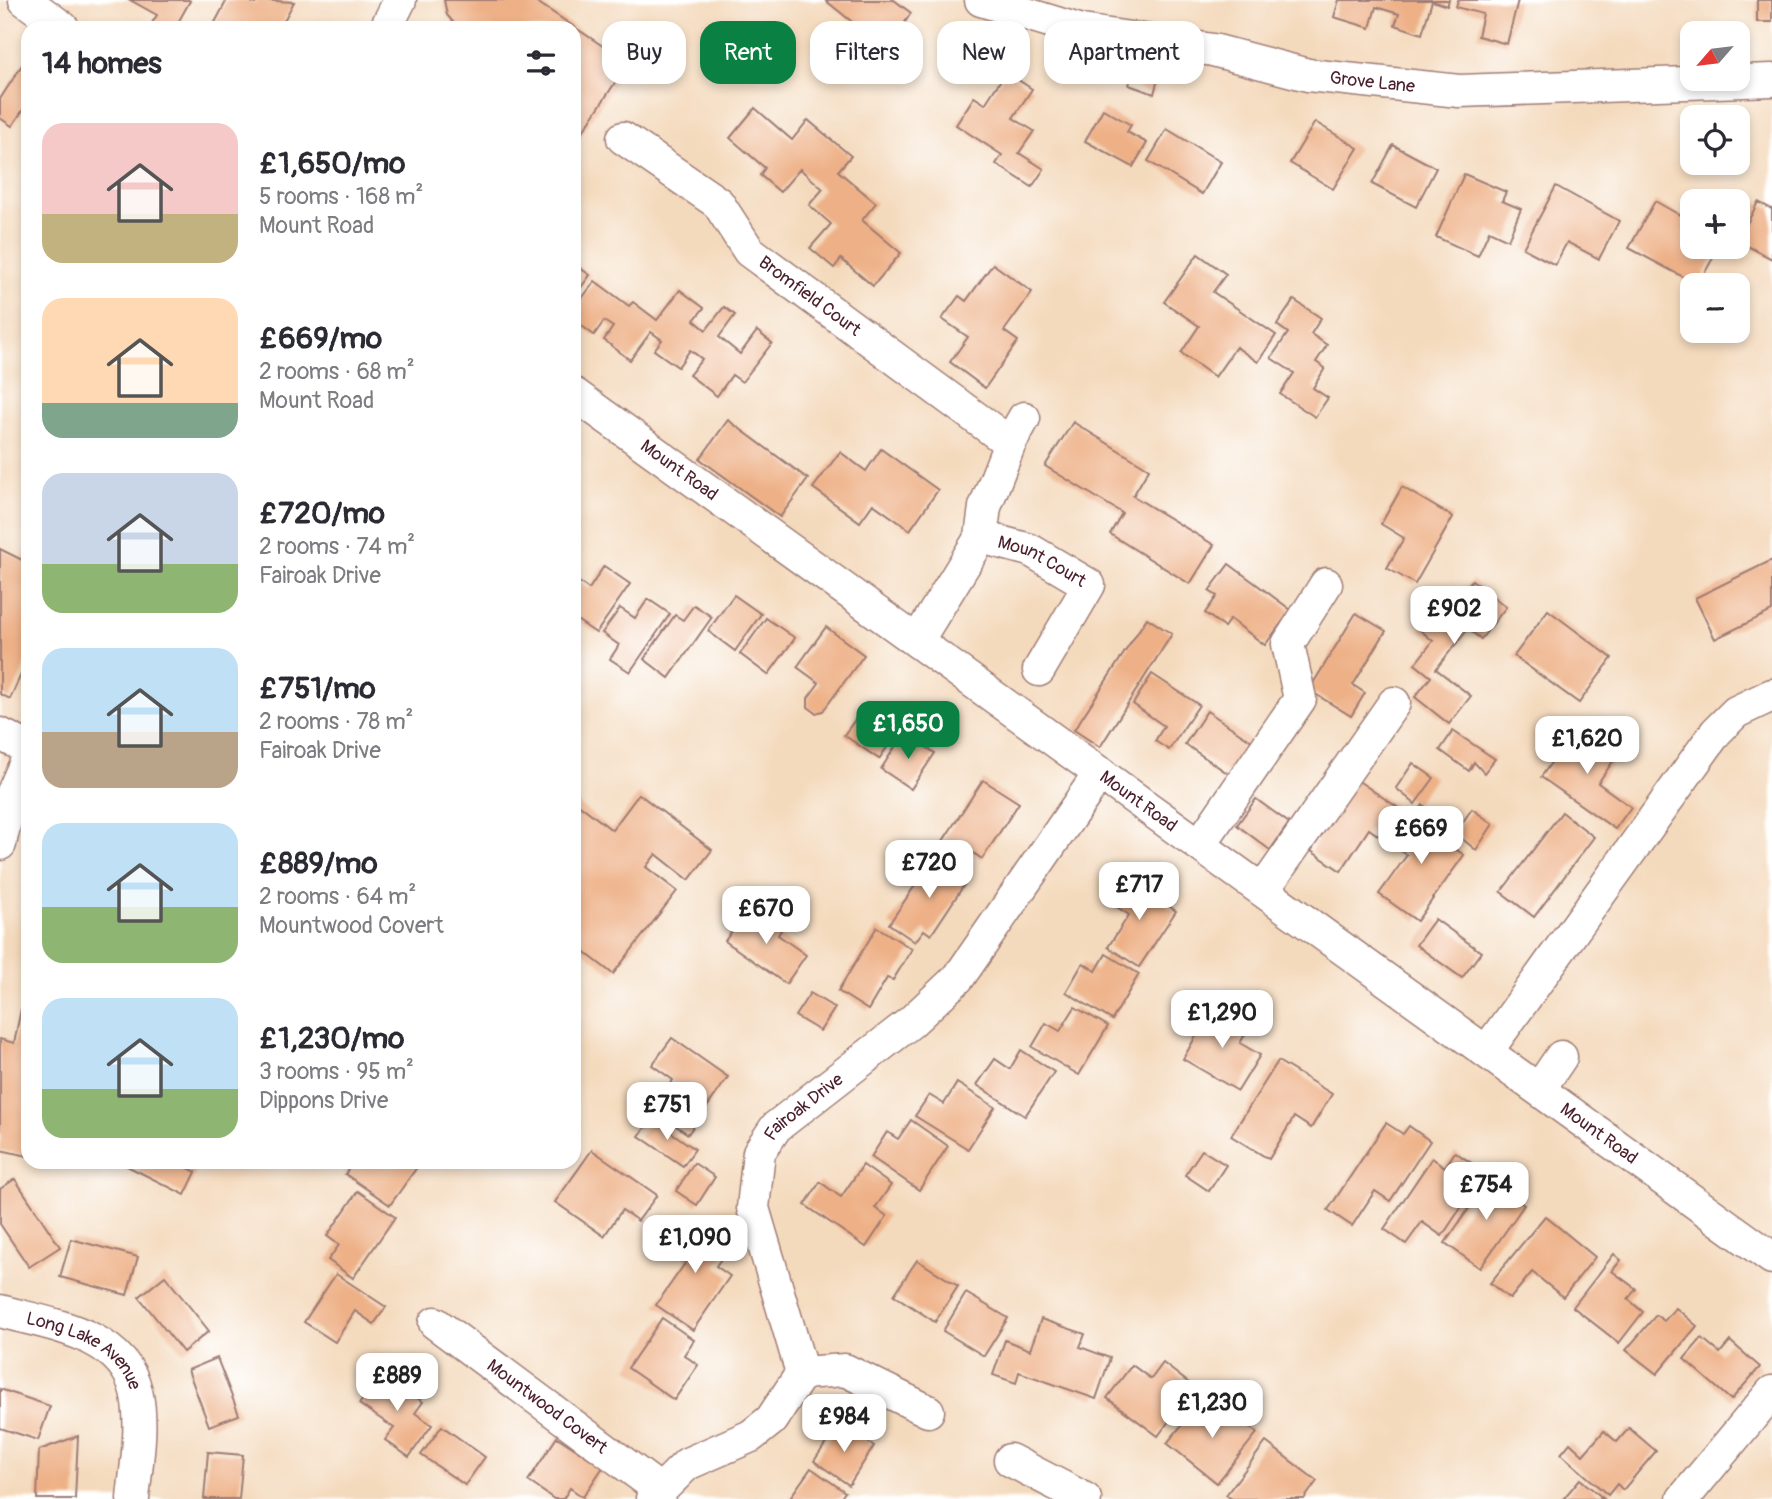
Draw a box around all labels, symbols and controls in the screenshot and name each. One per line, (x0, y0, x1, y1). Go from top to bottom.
chip: Buy (602, 21, 686, 84)
chip: Rent (700, 21, 796, 84)
chip: Filters (810, 21, 923, 84)
chip: New (937, 21, 1030, 84)
chip: Apartment (1044, 21, 1204, 84)
north arrow (1680, 21, 1750, 91)
map controls (1680, 21, 1750, 343)
icon: filters (522, 44, 560, 82)
text: 14 homes (42, 45, 162, 82)
street label: Grove Lane (1329, 66, 1416, 98)
button: locate (1680, 105, 1750, 175)
text: £1,650/mo (259, 145, 405, 182)
icon: home (98, 151, 182, 235)
text: 5 rooms · 168 m² (259, 182, 423, 211)
button: + (1680, 189, 1750, 259)
text: Mount Road (259, 211, 374, 240)
street label: Bromfield Court (754, 251, 866, 342)
button: − (1680, 273, 1750, 343)
text: £669/mo (259, 320, 382, 357)
icon: home (98, 326, 182, 410)
text: 2 rooms · 68 m² (259, 357, 415, 386)
text: Mount Road (259, 386, 374, 415)
street label: Mount Road (636, 435, 722, 506)
text: £720/mo (259, 495, 385, 532)
icon: home (98, 501, 182, 585)
street label: Mount Court (995, 531, 1091, 593)
text: 2 rooms · 74 m² (259, 532, 415, 561)
text: Fairoak Drive (259, 561, 381, 590)
pin: £902 (1413, 586, 1495, 646)
text: £902 (1426, 594, 1482, 623)
text: £751/mo (259, 670, 376, 707)
icon: home (98, 676, 182, 760)
pin: £1,650 (851, 702, 965, 761)
text: 2 rooms · 78 m² (259, 707, 413, 736)
text: £1,650 (872, 709, 944, 738)
pin: £1,620 (1530, 716, 1644, 776)
text: £1,620 (1551, 724, 1623, 753)
text: Fairoak Drive (259, 736, 381, 765)
street label: Mount Road (1095, 766, 1182, 837)
pin: £669 (1380, 806, 1462, 866)
text: £669 (1394, 814, 1448, 843)
pin: £720 (888, 841, 970, 900)
text: £889/mo (259, 845, 378, 882)
text: £720 (901, 848, 957, 877)
icon: home (98, 851, 182, 935)
pin: £717 (1098, 862, 1180, 922)
text: £717 (1115, 870, 1163, 899)
text: 2 rooms · 64 m² (259, 882, 416, 911)
pin: £670 (725, 886, 807, 946)
text: £670 (738, 894, 794, 923)
text: Mountwood Covert (259, 911, 444, 940)
pin: £1,290 (1165, 990, 1279, 1050)
text: £1,290 (1187, 998, 1257, 1027)
text: £1,230/mo (259, 1020, 404, 1057)
icon: home (98, 1026, 182, 1110)
text: 3 rooms · 95 m² (259, 1057, 414, 1086)
street label: Fairoak Drive (759, 1068, 848, 1145)
pin: £751 (626, 1082, 708, 1142)
text: Dippons Drive (259, 1086, 388, 1115)
text: £751 (643, 1090, 691, 1119)
street label: Mount Road (1556, 1098, 1642, 1169)
pin: £754 (1445, 1162, 1527, 1222)
text: £754 (1460, 1170, 1512, 1199)
pin: £1,090 (638, 1216, 752, 1275)
text: £1,090 (659, 1223, 731, 1252)
street label: Long Lake Avenue (24, 1307, 146, 1393)
pin: £889 (356, 1354, 438, 1413)
street label: Mountwood Covert (482, 1354, 613, 1460)
text: £889 (372, 1361, 422, 1390)
pin: £1,230 (1155, 1380, 1269, 1440)
text: £1,230 (1177, 1388, 1247, 1417)
pin: £984 (803, 1394, 885, 1454)
text: £984 (818, 1402, 870, 1431)

